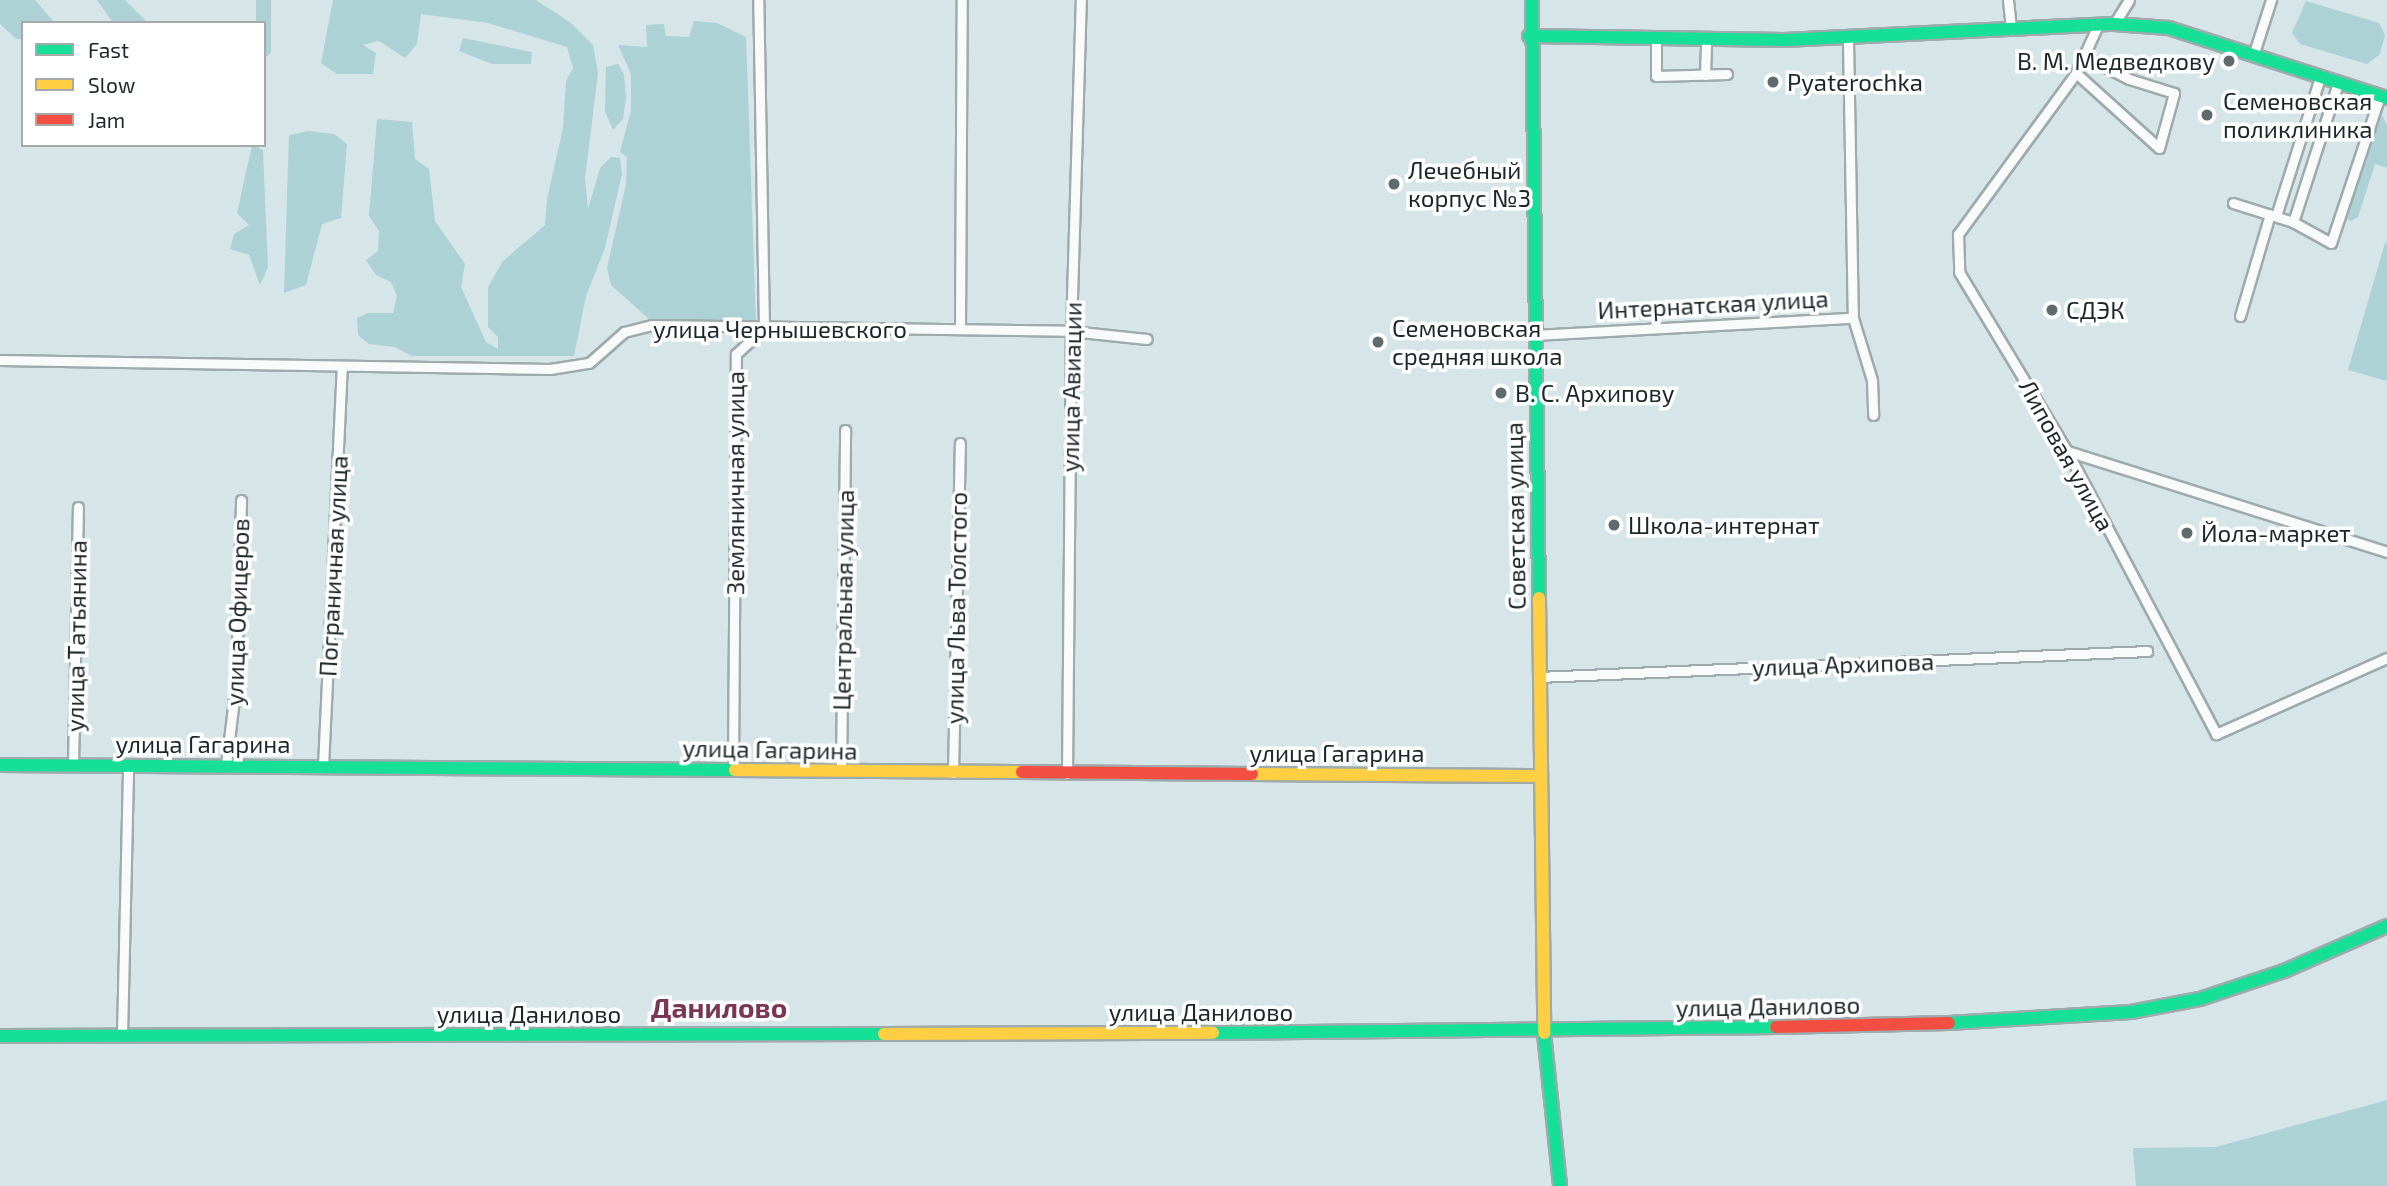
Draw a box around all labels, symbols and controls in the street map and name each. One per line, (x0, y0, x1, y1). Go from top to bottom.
legend (21, 21, 266, 147)
text: Fast (88, 37, 129, 62)
place label: В. М. Медведкову (2017, 47, 2215, 75)
marker: В. М. Медведкову (2221, 53, 2237, 69)
place label: Pyaterochka (1787, 68, 1923, 96)
text: Slow (88, 72, 135, 97)
marker: Pyaterochka (1765, 74, 1781, 90)
place label: Семеновская поликлиника (2223, 87, 2372, 143)
marker: Семеновская поликлиника (2197, 105, 2217, 125)
text: Jam (88, 107, 125, 132)
place label: Лечебный корпус №3 (1408, 156, 1531, 212)
marker: Лечебный корпус №3 (1386, 176, 1402, 192)
street label: Интернатская улица (1597, 284, 1829, 324)
place label: СДЭК (2066, 296, 2125, 324)
street label: улица Авиации (1055, 302, 1087, 472)
marker: СДЭК (2044, 302, 2060, 318)
place label: Семеновская средняя школа (1392, 314, 1562, 370)
street label: улица Чернышевского (653, 315, 907, 343)
marker: Семеновская средняя школа (1370, 334, 1386, 350)
street label: Земляничная улица (721, 371, 749, 595)
street label: Липовая улица (2013, 374, 2121, 536)
place label: В. С. Архипову (1515, 379, 1674, 407)
marker: В. С. Архипову (1493, 385, 1509, 401)
street label: Советская улица (1499, 422, 1531, 610)
street label: Пограничная улица (313, 455, 353, 677)
street label: Центральная улица (827, 489, 859, 711)
street label: улица Льва Толстого (940, 492, 972, 724)
place label: Школа-интернат (1628, 511, 1820, 539)
marker: Школа-интернат (1606, 517, 1622, 533)
street label: улица Офицеров (219, 518, 255, 706)
place label: Йола-маркет (2201, 519, 2351, 547)
marker: Йола-маркет (2179, 525, 2195, 541)
street label: улица Татьянина (60, 540, 92, 732)
street label: улица Архипова (1751, 646, 1935, 682)
street label: улица Гагарина (116, 730, 290, 758)
street label: улица Гагарина (682, 733, 858, 765)
street label: улица Гагарина (1250, 739, 1424, 767)
district label: Данилово (651, 990, 787, 1024)
street label: улица Данилово (1676, 990, 1860, 1022)
street label: улица Данилово (1109, 998, 1293, 1026)
street label: улица Данилово (437, 1000, 621, 1028)

